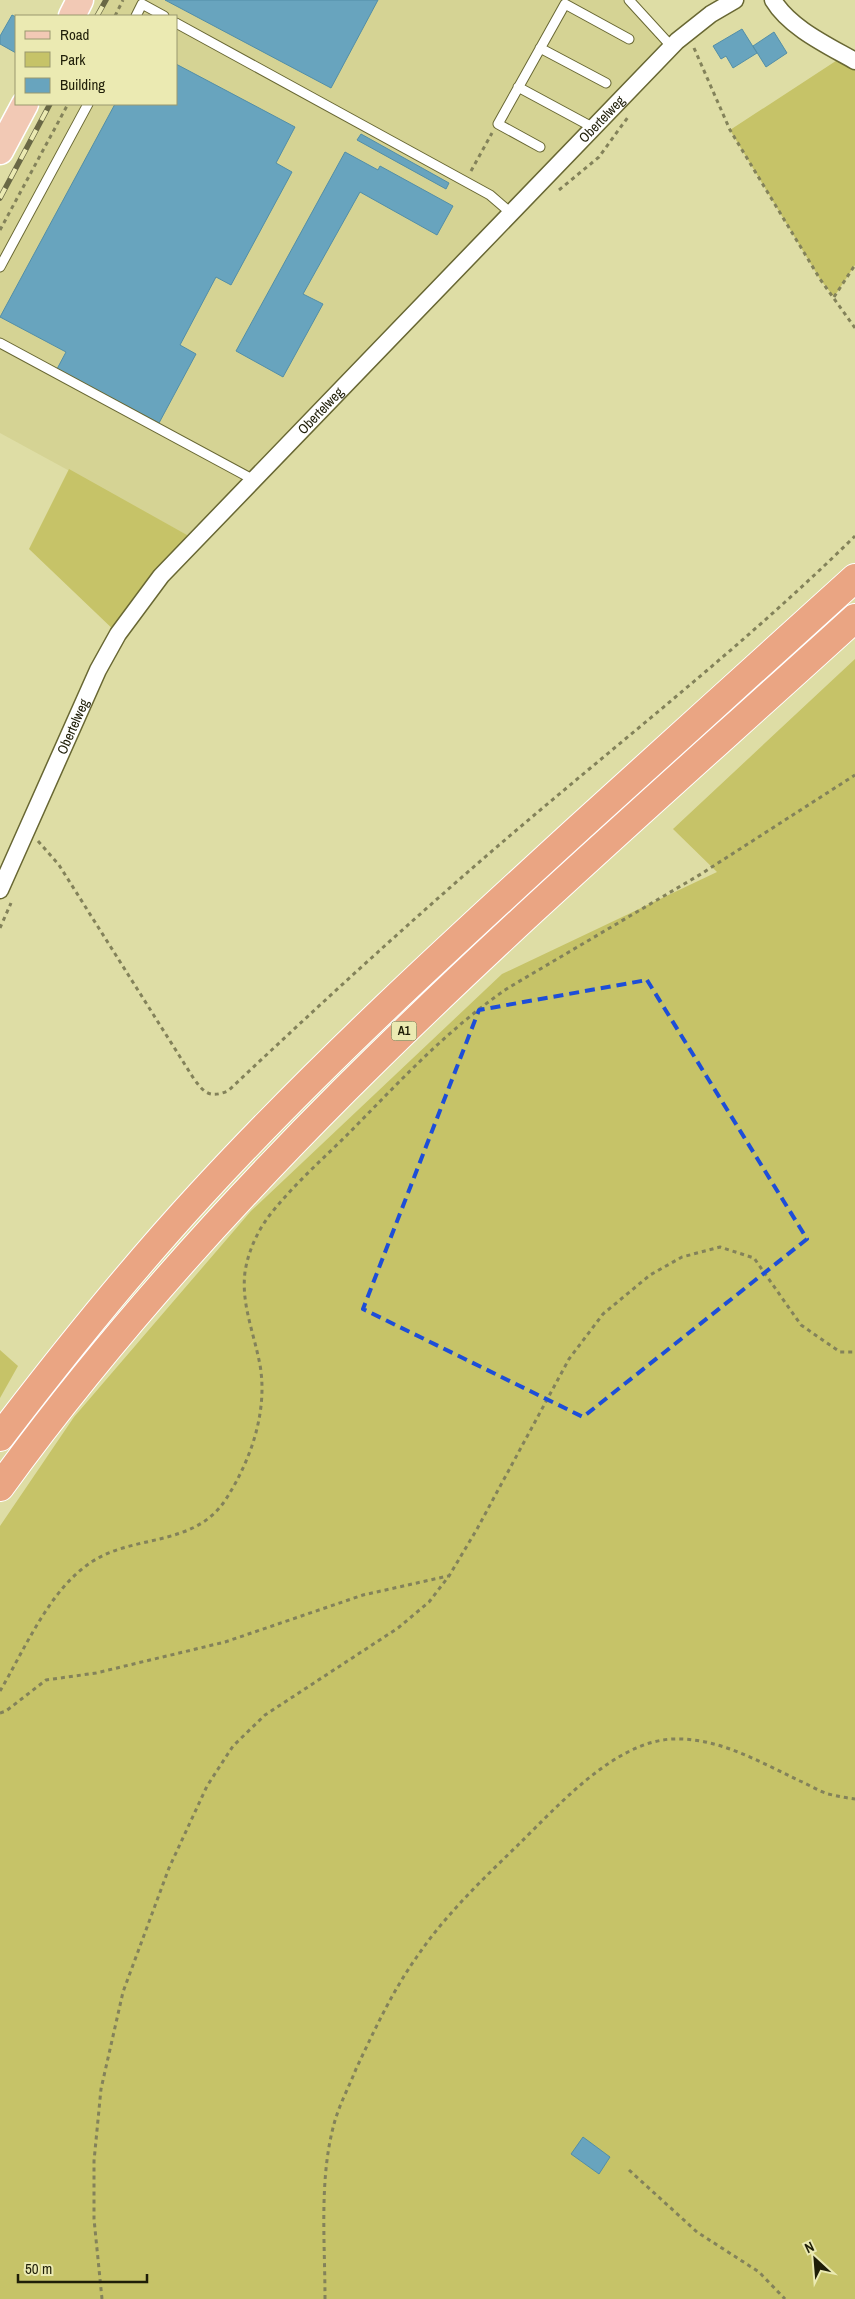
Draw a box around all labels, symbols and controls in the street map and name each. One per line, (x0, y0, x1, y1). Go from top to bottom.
legend (15, 15, 178, 105)
text: Road (60, 24, 89, 45)
text: Park (60, 49, 86, 70)
text: Building (60, 74, 105, 95)
street label: Obertelweg (575, 91, 629, 147)
street label: Obertelweg (294, 383, 348, 438)
street label: Obertelweg (53, 695, 93, 757)
road number: A1 (392, 1021, 416, 1040)
north arrow (790, 2234, 840, 2284)
text: N (802, 2237, 817, 2257)
scale bar (18, 2252, 146, 2284)
text: 50 m (25, 2258, 52, 2279)

